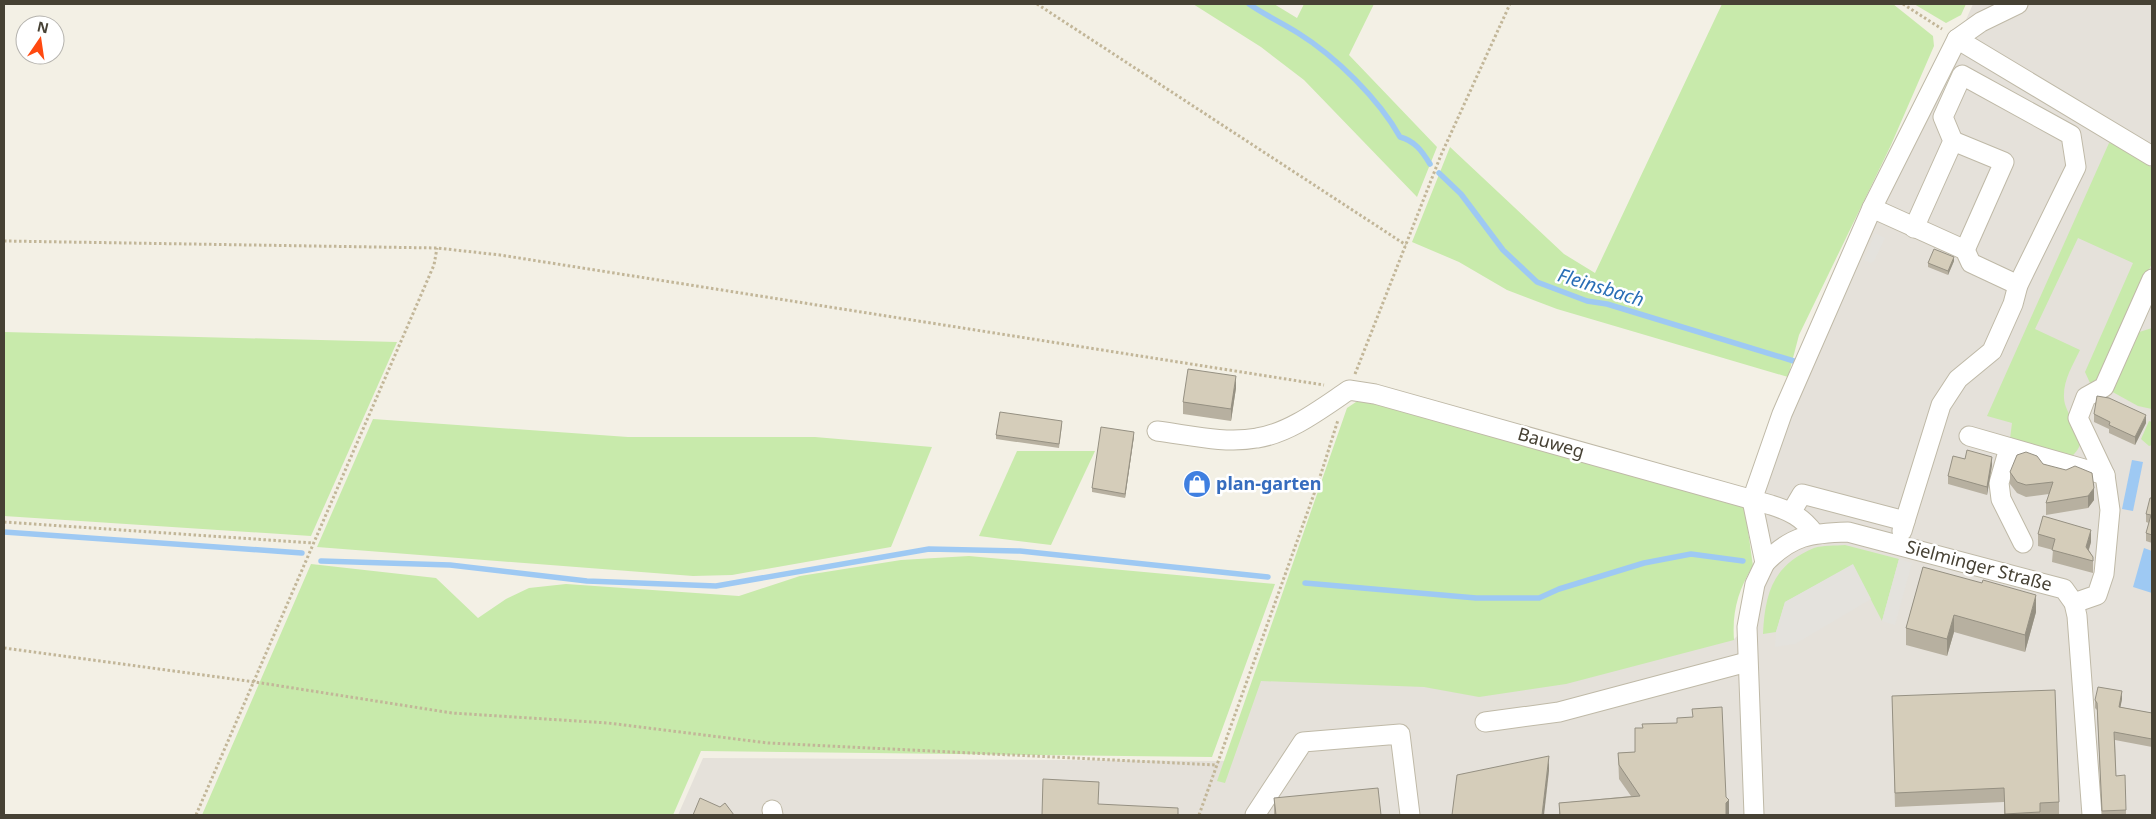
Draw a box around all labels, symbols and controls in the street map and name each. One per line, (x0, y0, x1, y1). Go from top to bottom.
north arrow (15, 15, 65, 65)
text: N (35, 16, 51, 37)
water label: Fleinsbach (1555, 262, 1647, 312)
street label: Bauweg (1515, 421, 1587, 463)
shop icon: plan-garten (1182, 469, 1212, 499)
place label: plan-garten (1216, 471, 1321, 495)
street label: Sielminger Straße (1904, 534, 2055, 596)

